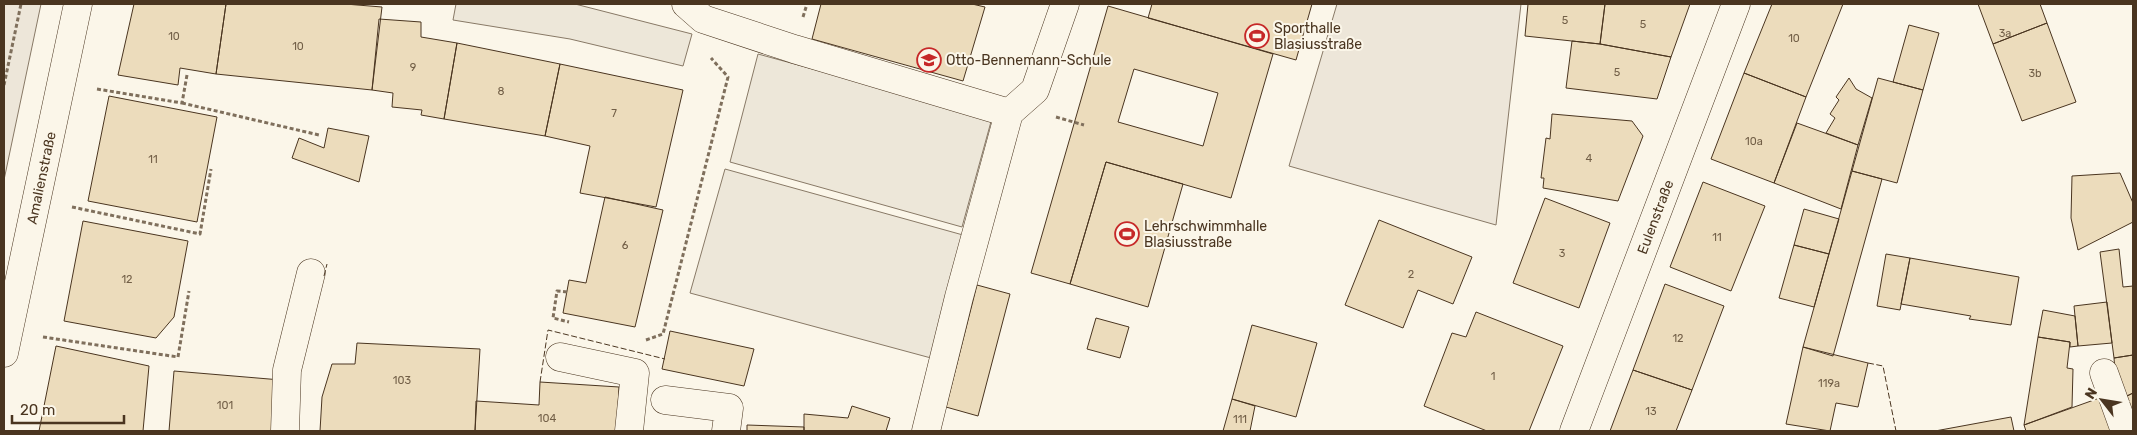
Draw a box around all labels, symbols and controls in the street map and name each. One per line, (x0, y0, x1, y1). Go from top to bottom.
house number: 5 (1562, 14, 1569, 27)
house number: 5 (1640, 18, 1647, 31)
place label: Sporthalle Blasiusstraße (1274, 20, 1362, 53)
sports icon: Sporthalle Blasiusstraße (1244, 23, 1270, 49)
house number: 3a (1999, 27, 2011, 40)
house number: 10 (168, 30, 180, 43)
house number: 10 (1788, 32, 1800, 45)
house number: 10 (292, 40, 304, 53)
school or university icon: Otto-Bennemann-Schule (916, 47, 942, 73)
place label: Otto-Bennemann-Schule (946, 52, 1112, 69)
house number: 9 (410, 61, 416, 74)
house number: 5 (1614, 66, 1621, 79)
house number: 3b (2028, 67, 2042, 80)
house number: 8 (498, 85, 505, 98)
house number: 7 (611, 107, 617, 120)
street label: Amalienstraße (24, 130, 60, 226)
house number: 10a (1745, 135, 1763, 148)
house number: 4 (1586, 152, 1593, 165)
house number: 11 (148, 153, 158, 166)
street label: Eulenstraße (1634, 177, 1678, 257)
place label: Lehrschwimmhalle Blasiusstraße (1144, 218, 1267, 251)
sports icon: Lehrschwimmhalle Blasiusstraße (1114, 221, 1140, 247)
house number: 11 (1712, 231, 1722, 244)
house number: 6 (622, 239, 629, 252)
house number: 3 (1559, 247, 1566, 260)
house number: 2 (1408, 268, 1414, 281)
house number: 12 (121, 273, 133, 286)
house number: 12 (1672, 332, 1684, 345)
house number: 1 (1491, 370, 1495, 383)
house number: 103 (393, 374, 412, 387)
north arrow (2077, 375, 2127, 425)
house number: 119a (1818, 377, 1840, 390)
text: N (2081, 385, 2101, 402)
scale bar (12, 392, 125, 424)
house number: 101 (217, 399, 233, 412)
text: 20 m (20, 401, 55, 419)
house number: 13 (1645, 405, 1657, 418)
house number: 104 (538, 412, 556, 425)
house number: 111 (1233, 413, 1247, 426)

